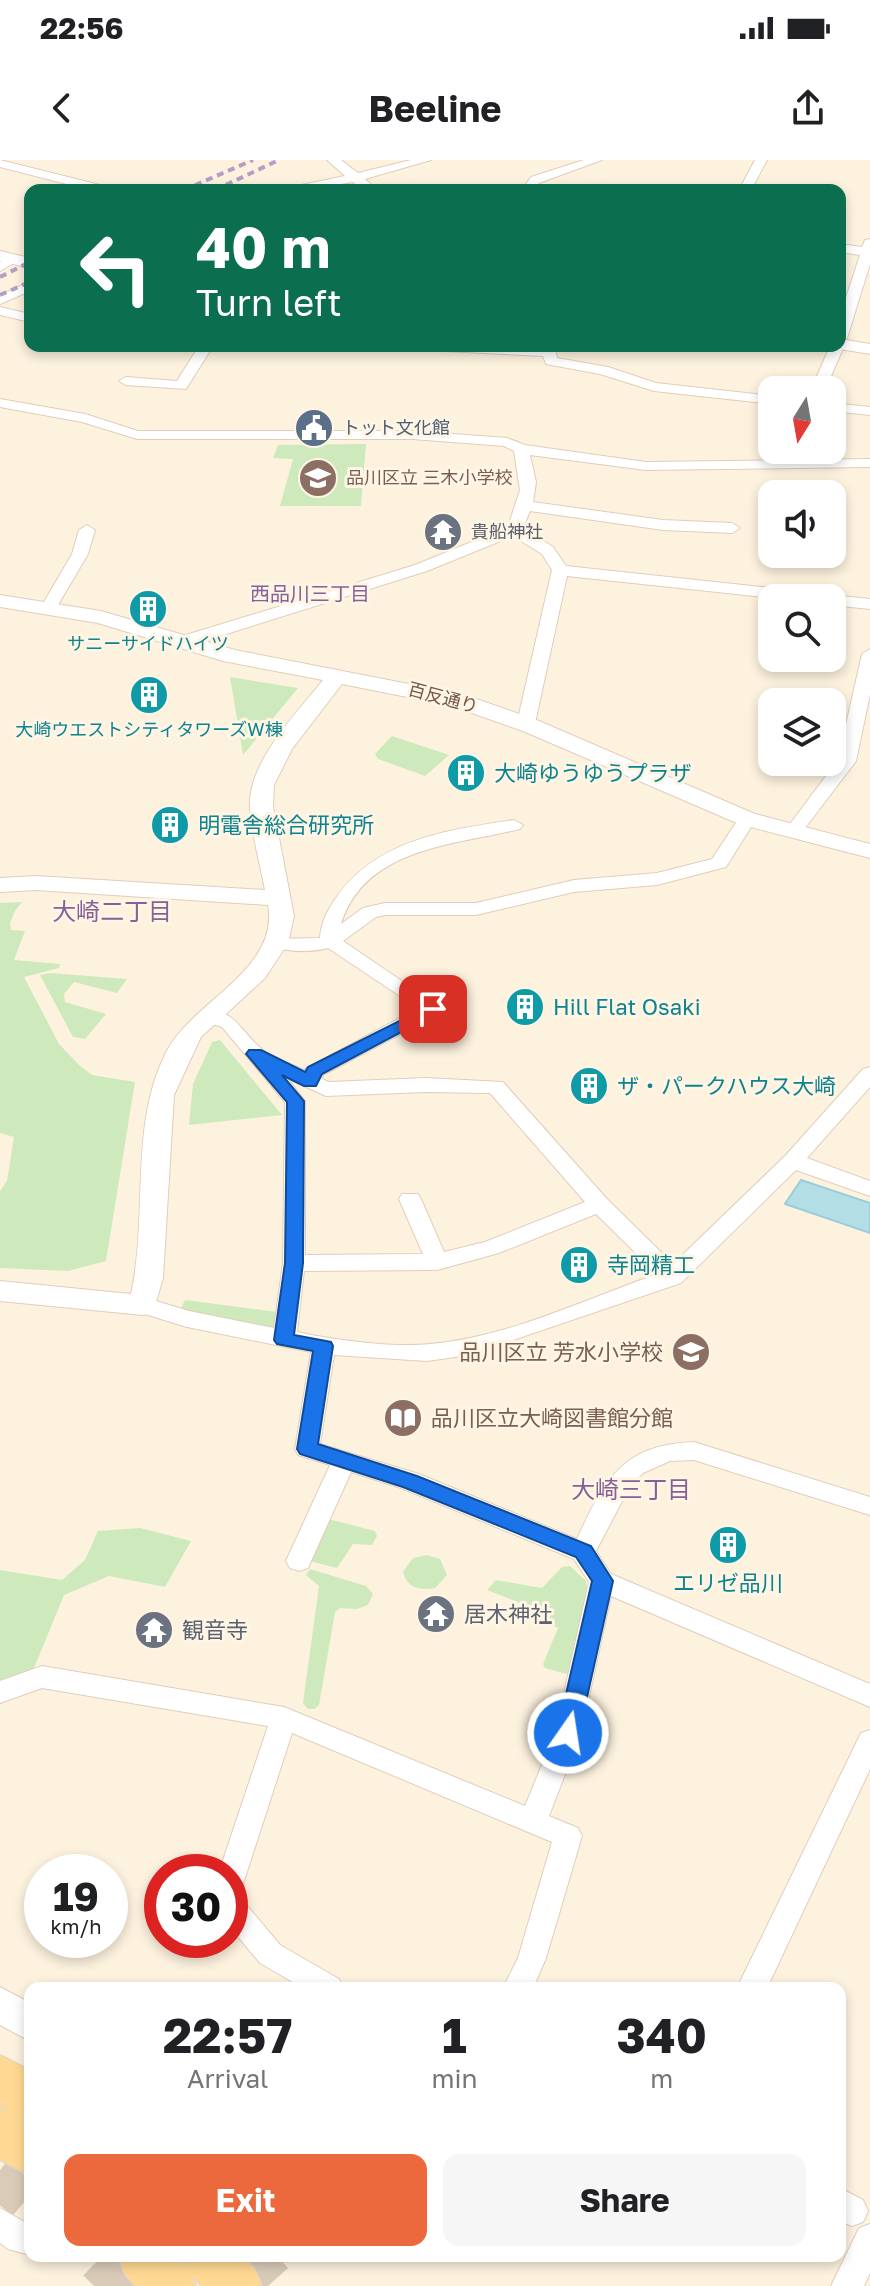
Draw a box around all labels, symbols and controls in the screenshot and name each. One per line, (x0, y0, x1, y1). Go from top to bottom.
text: 22:56 (40, 10, 124, 46)
icon: back (40, 86, 84, 130)
icon: share (786, 86, 830, 130)
text: Beeline (369, 87, 501, 130)
text: 40 m (196, 213, 330, 280)
icon: left (64, 216, 168, 320)
text: Turn left (196, 281, 342, 324)
north arrow (758, 376, 846, 464)
map controls (758, 376, 846, 776)
public building icon: トット文化館 (293, 407, 335, 449)
place label: トット文化館 (342, 416, 450, 438)
school or university icon: 品川区立 三木小学校 (297, 457, 339, 499)
place label: 品川区立 三木小学校 (346, 466, 513, 488)
button: sound (758, 480, 846, 568)
temple icon: 貴船神社 (422, 511, 464, 553)
place label: 貴船神社 (471, 520, 543, 542)
district label: 西品川三丁目 (250, 581, 370, 605)
button: search (758, 584, 846, 672)
building icon: サニーサイドハイツ (127, 588, 169, 630)
place label: サニーサイドハイツ (67, 632, 229, 654)
building icon: 大崎ウエストシティタワーズW棟 (128, 674, 170, 716)
street label: 百反通り (406, 677, 481, 717)
button: layers (758, 688, 846, 776)
place label: 大崎ウエストシティタワーズW棟 (15, 718, 283, 740)
building icon: 大崎ゆうゆうプラザ (445, 752, 487, 794)
place label: 大崎ゆうゆうプラザ (494, 759, 692, 786)
building icon: 明電舎総合研究所 (149, 804, 191, 846)
place label: 明電舎総合研究所 (198, 811, 374, 838)
district label: 大崎二丁目 (52, 896, 172, 925)
pin (399, 975, 467, 1043)
building icon: Hill Flat Osaki (504, 986, 546, 1028)
icon: arrive (411, 987, 455, 1031)
place label: Hill Flat Osaki (553, 993, 701, 1020)
building icon: ザ・パークハウス大崎 (568, 1065, 610, 1107)
place label: ザ・パークハウス大崎 (617, 1072, 836, 1099)
building icon: 寺岡精工 (558, 1244, 600, 1286)
place label: 寺岡精工 (607, 1251, 695, 1278)
school or university icon: 品川区立 芳水小学校 (670, 1331, 712, 1373)
place label: 品川区立 芳水小学校 (459, 1338, 663, 1365)
library icon: 品川区立大崎図書館分館 (382, 1397, 424, 1439)
place label: 品川区立大崎図書館分館 (431, 1404, 673, 1431)
district label: 大崎三丁目 (571, 1474, 691, 1503)
building icon: エリゼ品川 (707, 1524, 749, 1566)
place label: エリゼ品川 (673, 1569, 783, 1596)
temple icon: 居木神社 (415, 1593, 457, 1635)
place label: 居木神社 (464, 1600, 552, 1627)
temple icon: 観音寺 (133, 1609, 175, 1651)
place label: 観音寺 (182, 1616, 248, 1643)
position arrow (526, 1691, 610, 1775)
speed limit sign: 30 (144, 1854, 248, 1958)
text: 19 (53, 1872, 99, 1920)
text: km/h (51, 1914, 101, 1938)
text: 22:57 (163, 2006, 292, 2064)
text: 1 (442, 2006, 467, 2064)
text: 340 (616, 2006, 707, 2064)
text: Arrival (187, 2063, 268, 2094)
text: min (431, 2063, 477, 2094)
text: m (650, 2063, 673, 2094)
button: Exit (64, 2154, 427, 2246)
button: Share (443, 2154, 806, 2246)

